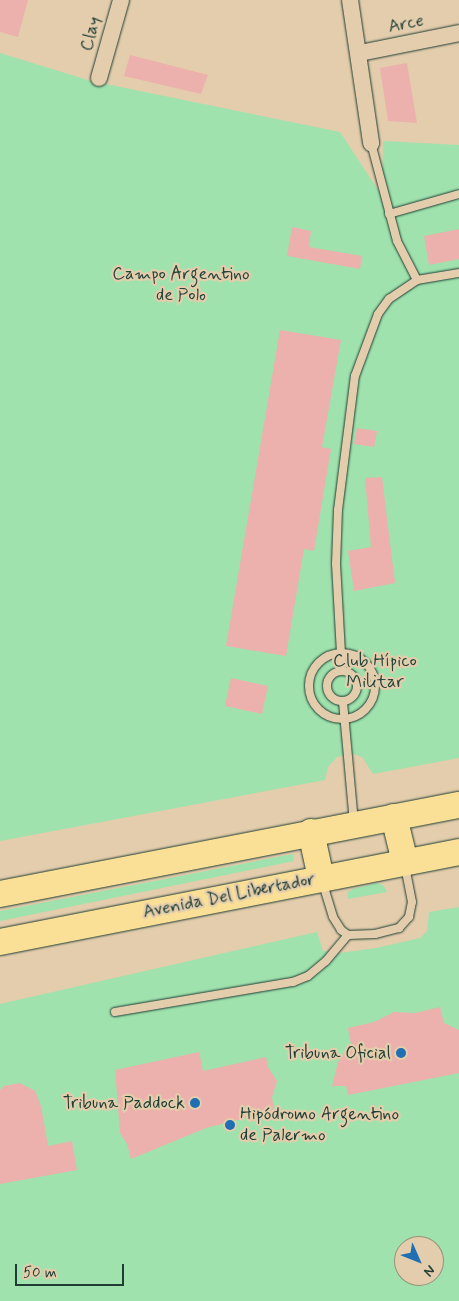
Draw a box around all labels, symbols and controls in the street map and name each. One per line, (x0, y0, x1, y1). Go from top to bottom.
street label: Arce (386, 10, 426, 38)
street label: Clay (76, 14, 106, 54)
park label: Campo Argentino de Polo (113, 264, 249, 306)
park label: Club Hípico Militar (333, 651, 417, 694)
street label: Avenida Del Libertador (141, 869, 317, 923)
place label: Tribuna Oficial (285, 1042, 391, 1064)
marker: Tribuna Oficial (395, 1047, 407, 1059)
place label: Tribuna Paddock (62, 1092, 185, 1114)
marker: Tribuna Paddock (189, 1097, 201, 1109)
place label: Hipódromo Argentino de Palermo (240, 1104, 399, 1146)
marker: Hipódromo Argentino de Palermo (224, 1119, 236, 1131)
north arrow (394, 1236, 444, 1286)
scale bar (18, 1254, 126, 1286)
text: N (419, 1261, 439, 1280)
text: 50 m (23, 1263, 57, 1283)

